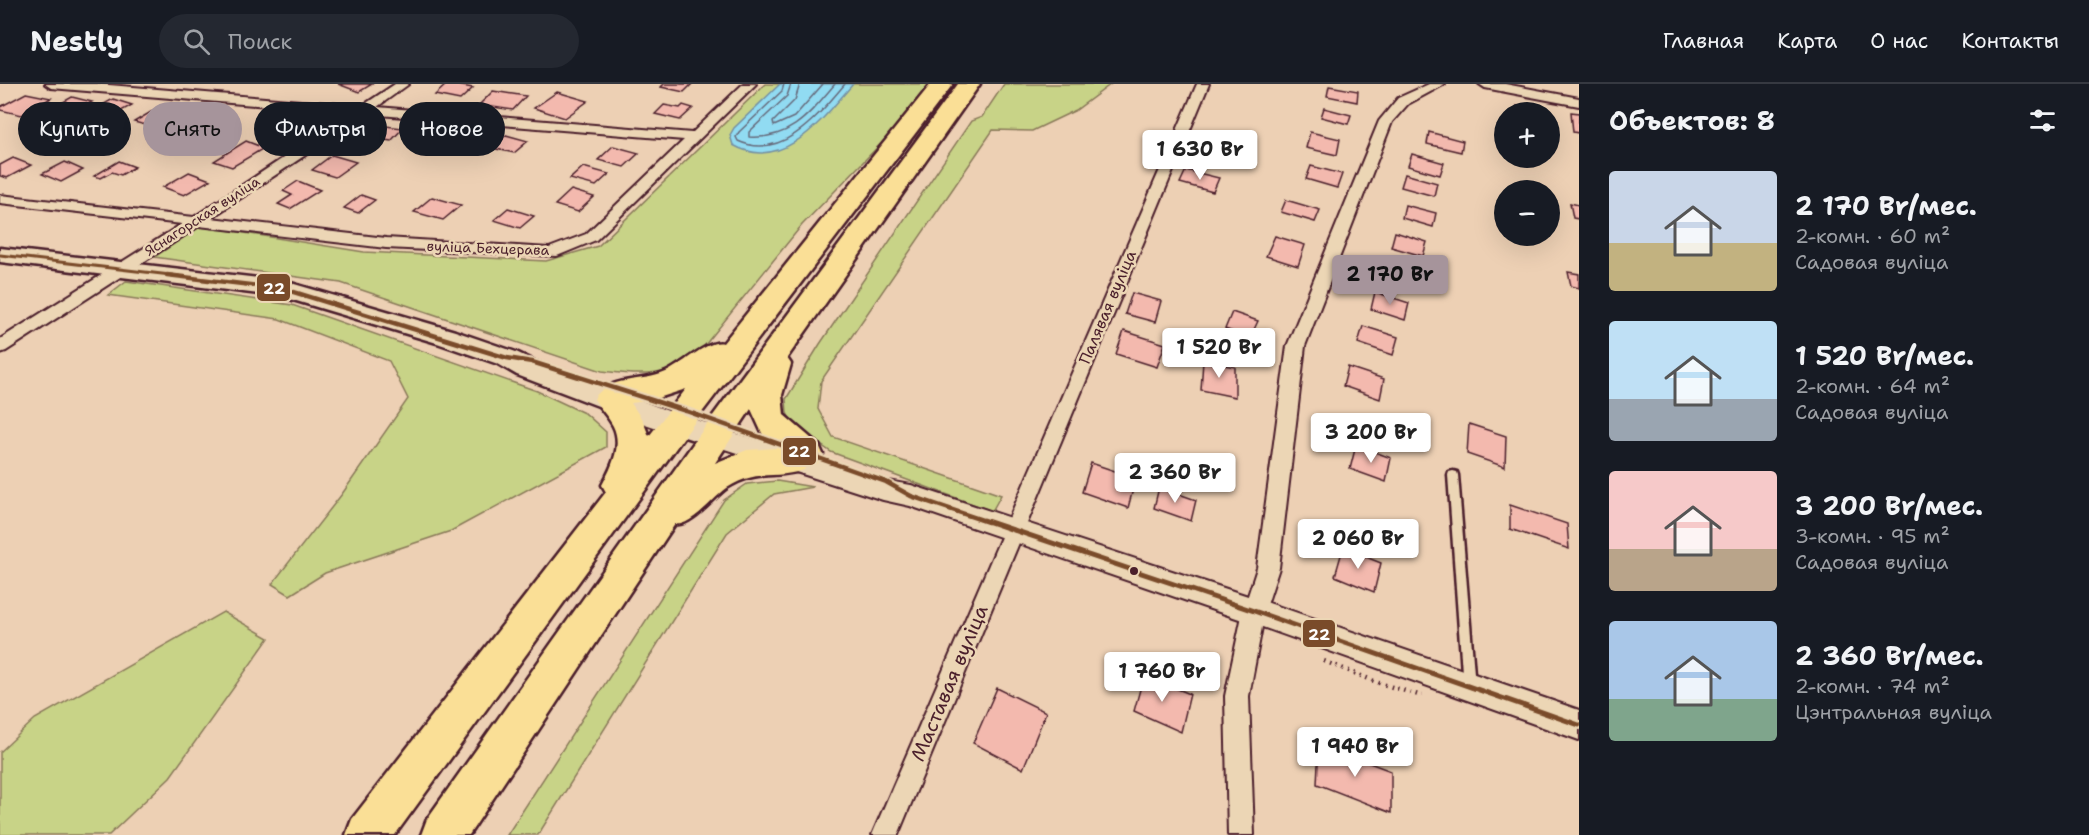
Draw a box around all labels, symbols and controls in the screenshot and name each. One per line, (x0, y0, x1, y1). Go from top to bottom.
search box (159, 14, 579, 68)
text: Nestly (30, 22, 123, 60)
icon: search (180, 25, 213, 58)
text: Поиск (228, 27, 292, 56)
text: Главная (1663, 27, 1744, 55)
text: Карта (1777, 27, 1837, 55)
text: О нас (1870, 27, 1928, 55)
text: Контакты (1961, 27, 2059, 55)
chip: Купить (18, 102, 131, 156)
chip: Снять (143, 102, 242, 156)
chip: Фильтры (254, 102, 387, 156)
chip: Новое (399, 102, 505, 156)
map controls (1494, 102, 1560, 246)
button: + (1494, 102, 1560, 168)
text: Объектов: 8 (1609, 103, 1775, 138)
icon: filters (2026, 104, 2059, 137)
pin: 1 630 Br (1138, 130, 1262, 181)
text: 1 630 Br (1156, 136, 1244, 162)
street label: Яснагорская вуліца (141, 172, 263, 260)
button: − (1494, 180, 1560, 246)
text: 2 170 Br/мес. (1795, 188, 1977, 223)
icon: home (1657, 195, 1729, 267)
text: 2-комн. · 60 m² (1795, 223, 1950, 249)
street label: вуліца Бехцерава (426, 237, 550, 259)
street label: Палявая вуліца (1074, 247, 1141, 367)
text: Садовая вуліца (1795, 249, 1948, 275)
pin: 2 170 Br (1328, 255, 1452, 306)
text: 2 170 Br (1346, 261, 1434, 287)
line badge: 22 (256, 273, 291, 302)
text: 22 (263, 278, 285, 299)
pin: 1 520 Br (1157, 328, 1281, 379)
text: 1 520 Br (1176, 334, 1262, 360)
text: 1 520 Br/мес. (1795, 338, 1974, 373)
icon: home (1657, 345, 1729, 417)
text: 2-комн. · 64 m² (1795, 373, 1950, 399)
text: Садовая вуліца (1795, 399, 1948, 425)
pin: 3 200 Br (1309, 413, 1433, 464)
text: 3 200 Br (1325, 419, 1417, 445)
line badge: 22 (782, 437, 817, 466)
text: 22 (788, 441, 810, 462)
pin: 2 360 Br (1113, 453, 1237, 504)
text: 2 360 Br (1129, 459, 1221, 485)
text: 3 200 Br/мес. (1795, 488, 1983, 523)
icon: home (1657, 495, 1729, 567)
pin: 2 060 Br (1296, 519, 1420, 570)
text: 3-комн. · 95 m² (1795, 523, 1950, 549)
text: 2 060 Br (1312, 525, 1404, 551)
text: Садовая вуліца (1795, 549, 1948, 575)
unlabelled marker (1128, 565, 1140, 577)
street label: Маставая вуліца (904, 600, 994, 765)
line badge: 22 (1302, 619, 1336, 648)
text: 22 (1308, 624, 1330, 645)
text: 2 360 Br/мес. (1795, 638, 1984, 673)
icon: home (1657, 645, 1729, 717)
pin: 1 760 Br (1100, 652, 1224, 703)
text: 1 760 Br (1118, 658, 1206, 684)
text: 2-комн. · 74 m² (1795, 673, 1950, 699)
text: Цэнтральная вуліца (1795, 699, 1992, 725)
pin: 1 940 Br (1293, 727, 1417, 778)
text: 1 940 Br (1311, 733, 1399, 759)

